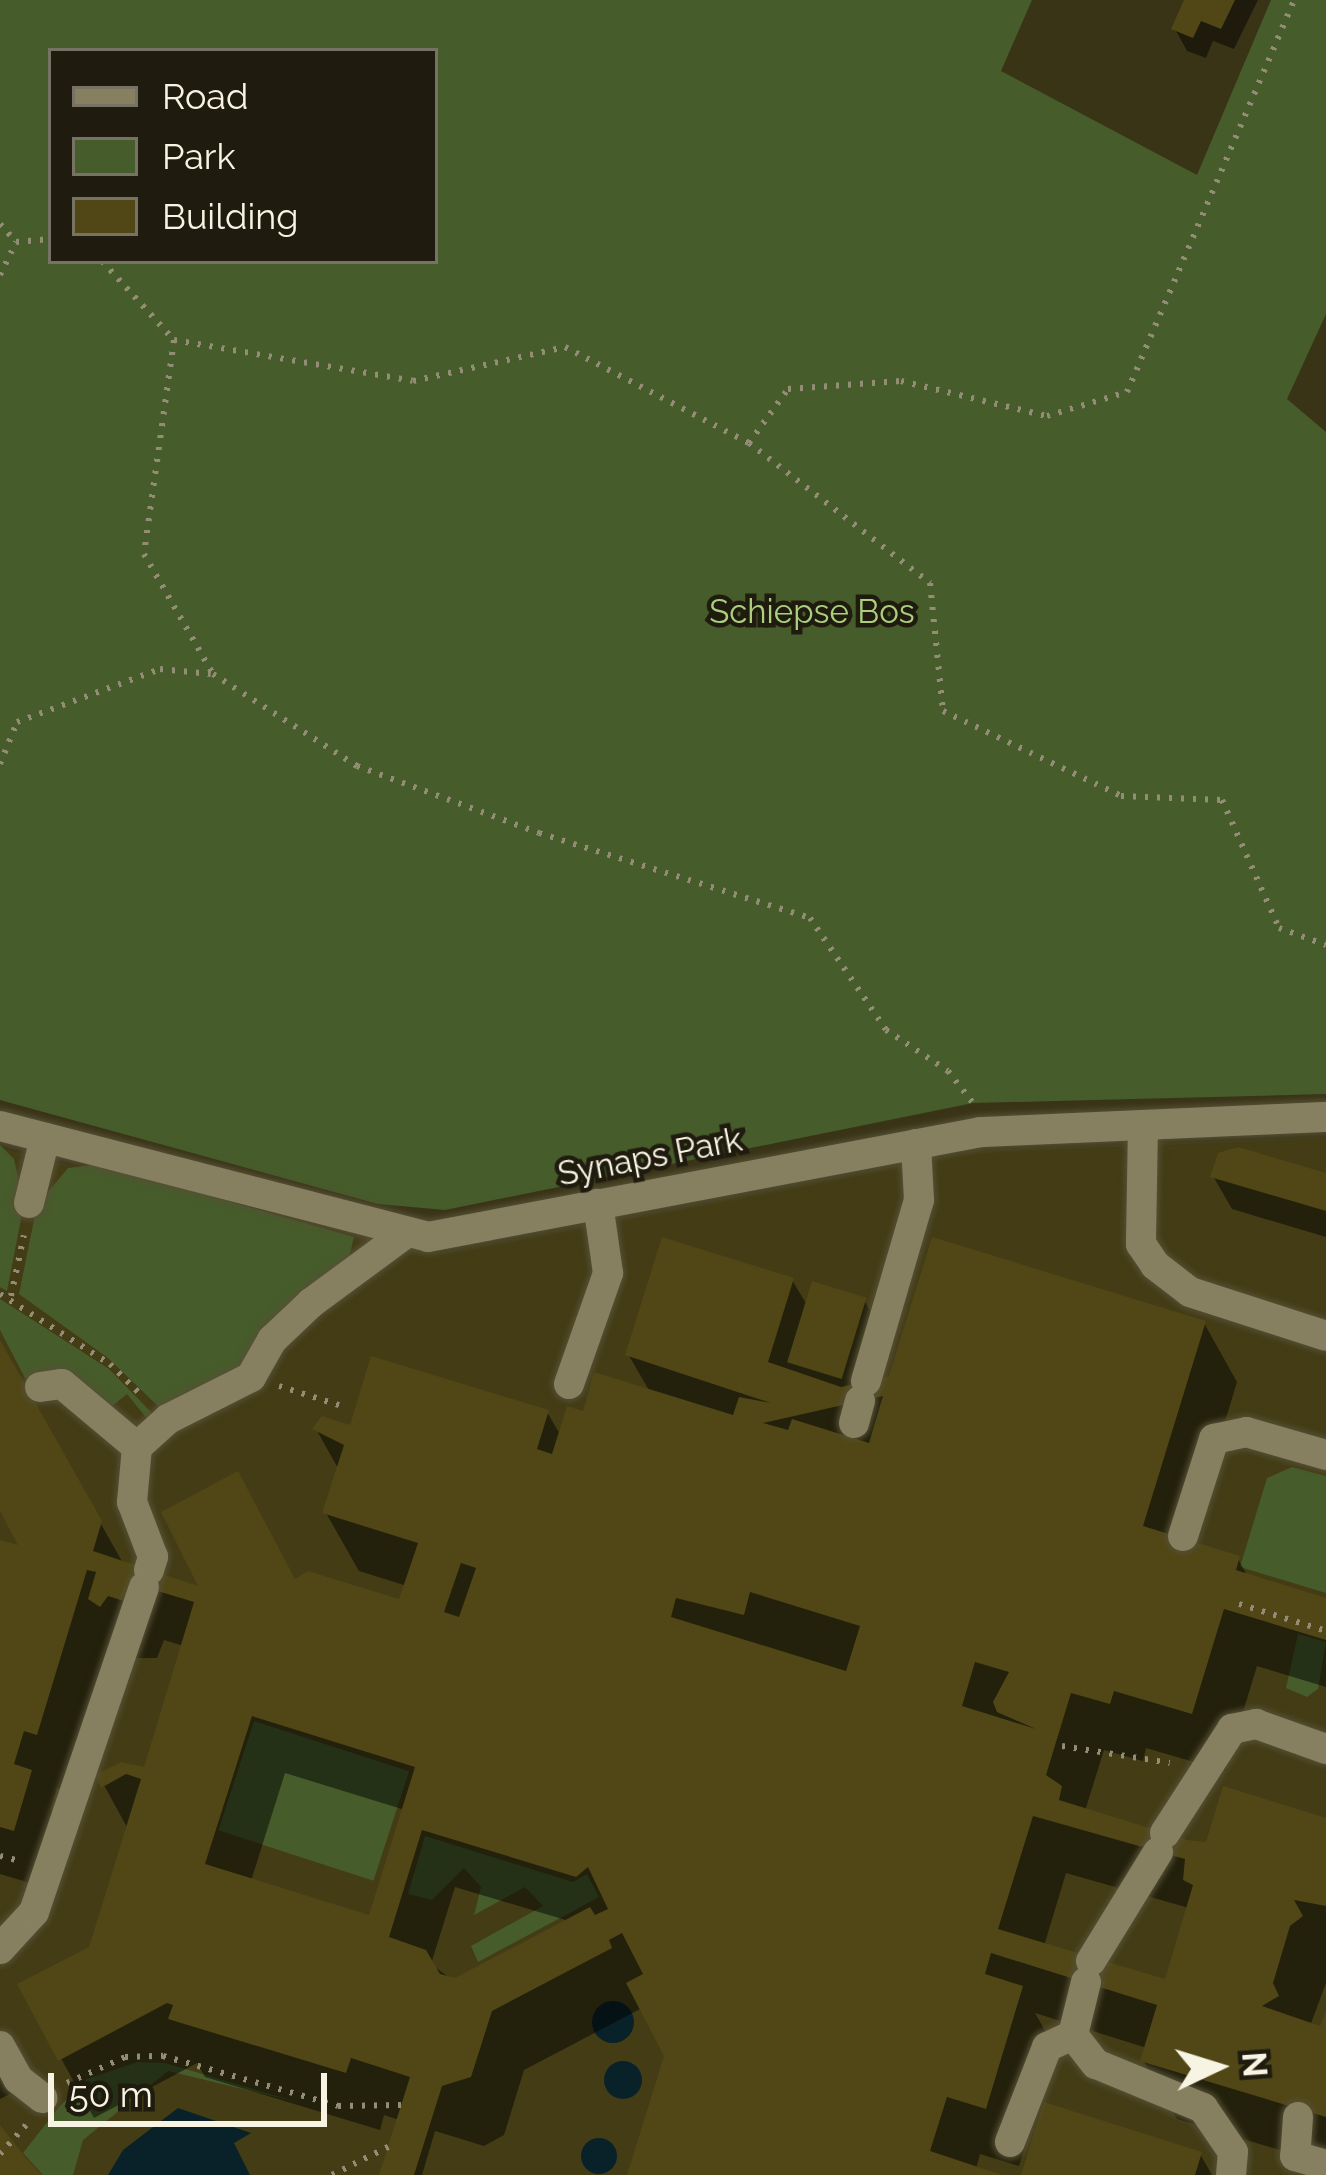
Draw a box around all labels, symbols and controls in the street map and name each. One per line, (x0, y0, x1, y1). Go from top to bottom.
legend (48, 48, 438, 264)
text: Road (162, 75, 248, 117)
text: Park (162, 135, 236, 177)
text: Building (162, 195, 298, 237)
park label: Schiepse Bos (709, 592, 915, 632)
street label: Synaps Park (555, 1120, 745, 1194)
north arrow (1158, 2007, 1278, 2127)
scale bar (54, 2049, 333, 2123)
text: N (1234, 2051, 1275, 2078)
text: 50 m (69, 2073, 153, 2115)

